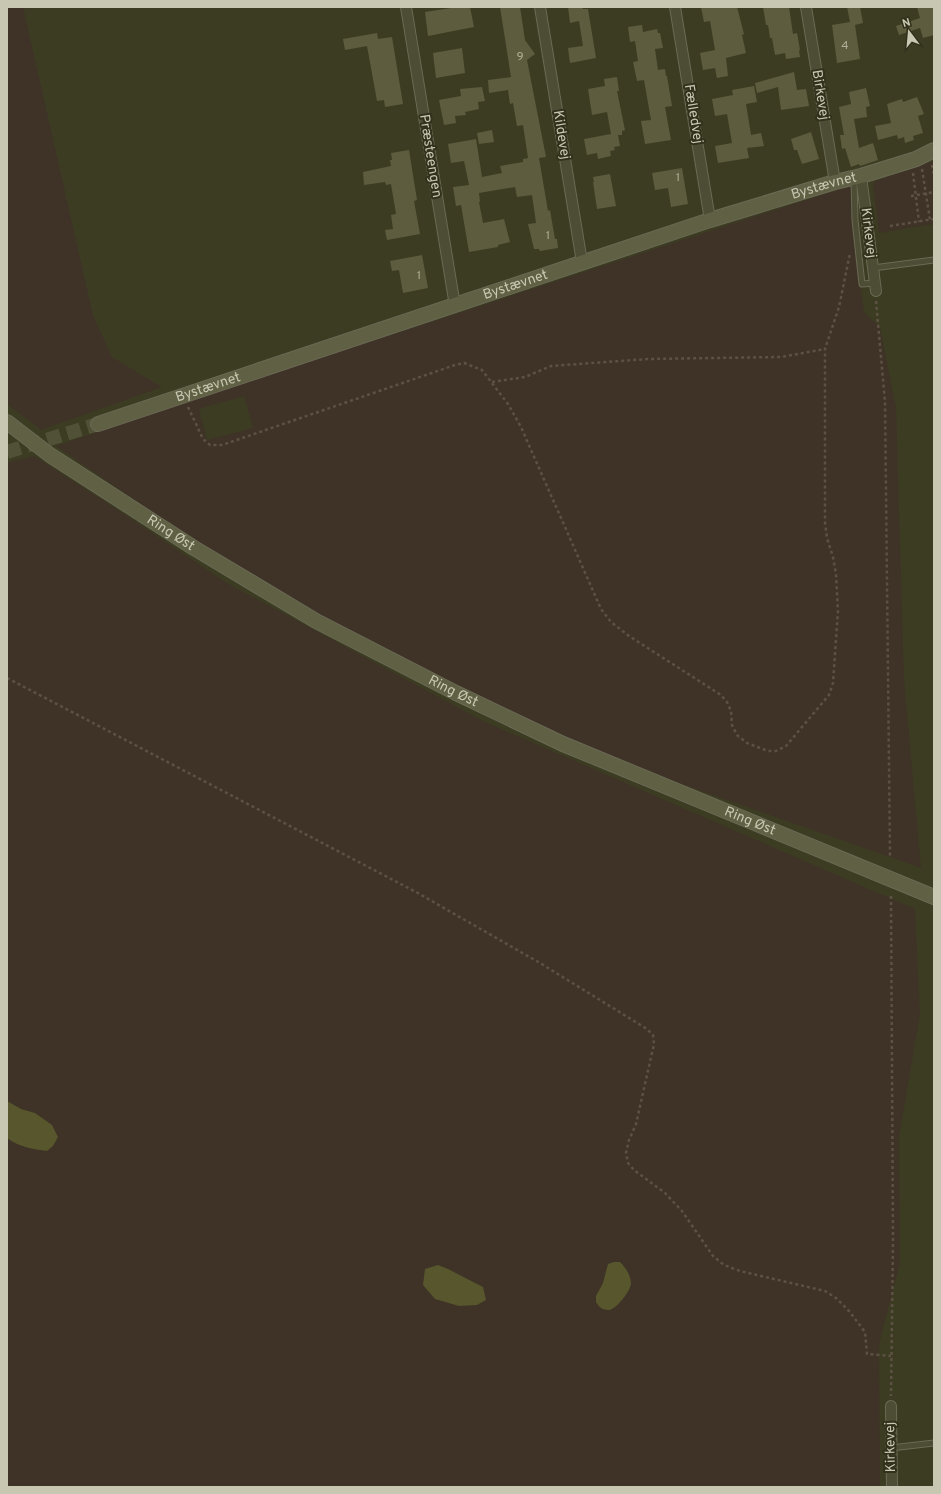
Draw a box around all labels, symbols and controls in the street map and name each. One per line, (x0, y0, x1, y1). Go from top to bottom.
north arrow (889, 12, 929, 52)
text: N (901, 16, 912, 31)
house number: 4 (841, 38, 849, 54)
house number: 9 (516, 49, 524, 65)
street label: Birkevej (808, 69, 832, 121)
street label: Fælledvej (680, 83, 706, 145)
street label: Kildevej (549, 109, 573, 161)
street label: Præsteengen (415, 113, 445, 199)
street label: Bystævnet (789, 169, 858, 203)
house number: 1 (676, 170, 680, 186)
street label: Kirkevej (856, 207, 880, 259)
house number: 1 (546, 228, 550, 244)
street label: Bystævnet (481, 266, 550, 304)
house number: 1 (417, 268, 421, 284)
street label: Bystævnet (173, 369, 243, 406)
street label: Ring Øst (144, 511, 198, 555)
street label: Ring Øst (425, 672, 481, 711)
street label: Ring Øst (722, 803, 778, 839)
street label: Kirkevej (882, 1422, 900, 1472)

